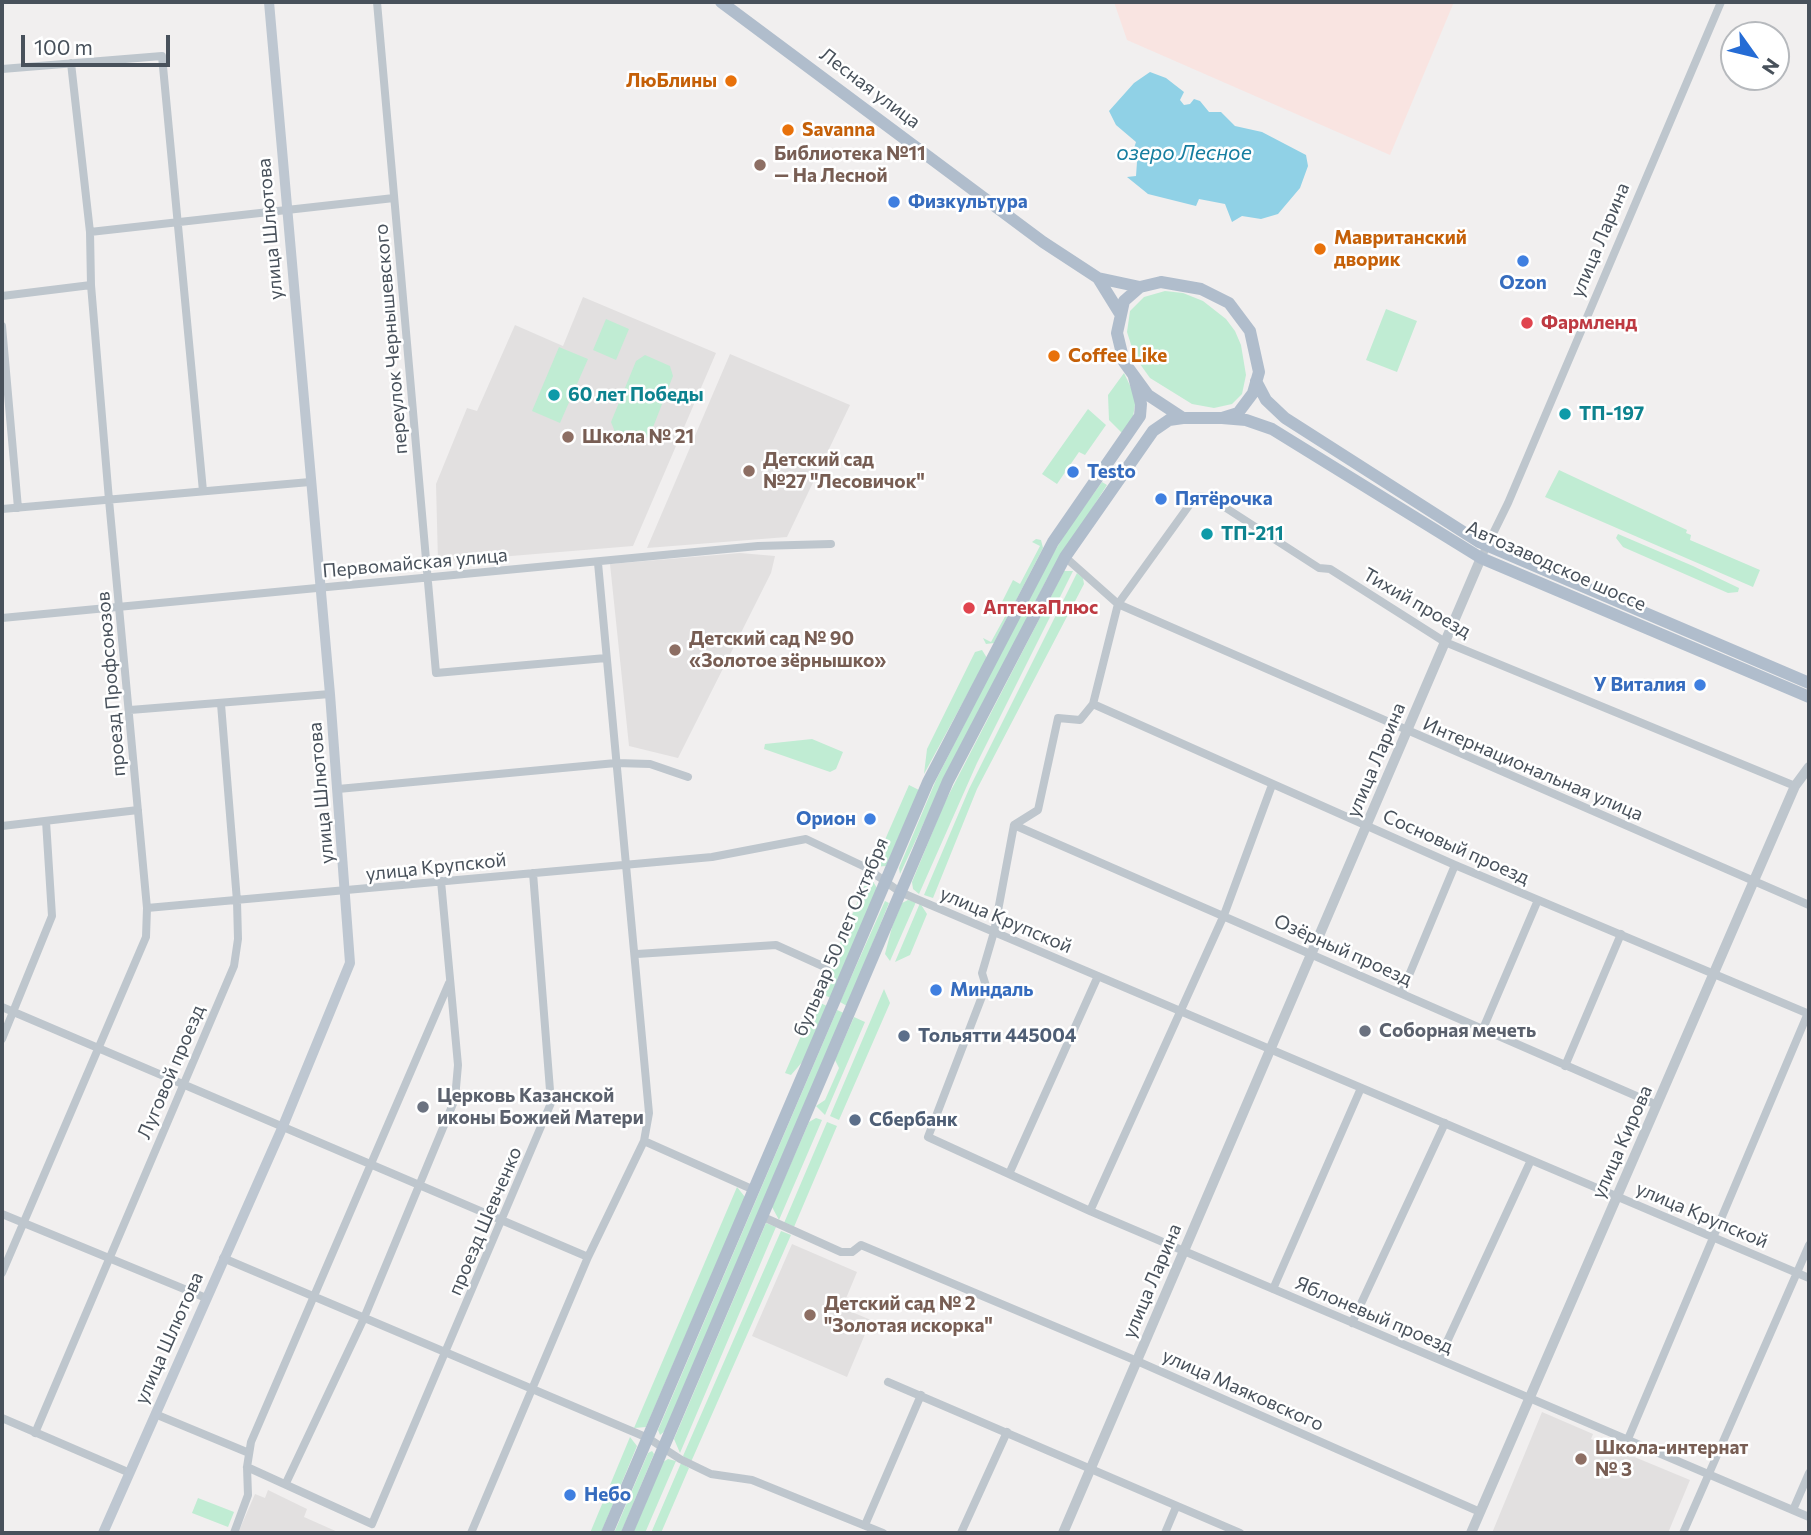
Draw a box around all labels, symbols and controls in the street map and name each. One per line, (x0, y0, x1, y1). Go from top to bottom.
scale bar (24, 21, 173, 65)
north arrow (1720, 21, 1790, 91)
text: 100 m (34, 34, 93, 59)
street label: Лесная улица (815, 43, 925, 133)
text: N (1758, 55, 1785, 79)
place label: ЛюБлины (626, 70, 717, 92)
marker: ЛюБлины (723, 73, 739, 89)
place label: Savanna (802, 119, 875, 141)
marker: Savanna (780, 122, 796, 138)
water label: озеро Лесное (1116, 140, 1252, 166)
place label: Библиотека №11 — На Лесной (774, 143, 926, 187)
street label: улица Шлютова (252, 157, 288, 301)
marker: Библиотека №11 — На Лесной (752, 157, 768, 173)
street label: улица Ларина (1566, 179, 1634, 301)
place label: Физкультура (908, 191, 1028, 213)
marker: Физкультура (886, 194, 902, 210)
street label: переулок Чернышевского (370, 223, 412, 455)
place label: Мавританский дворик (1334, 227, 1467, 271)
marker: Мавританский дворик (1312, 241, 1328, 257)
marker: Ozon (1515, 253, 1531, 269)
place label: Ozon (1499, 272, 1547, 294)
place label: Фармленд (1541, 312, 1637, 334)
marker: Фармленд (1519, 315, 1535, 331)
place label: Coffee Like (1068, 345, 1167, 367)
marker: Coffee Like (1046, 348, 1062, 364)
place label: 60 лет Победы (568, 384, 704, 406)
marker: 60 лет Победы (546, 387, 562, 403)
place label: ТП-197 (1579, 403, 1644, 425)
marker: ТП-197 (1557, 406, 1573, 422)
place label: Школа № 21 (582, 426, 694, 448)
marker: Школа № 21 (560, 429, 576, 445)
place label: Детский сад №27 "Лесовичок" (763, 449, 925, 493)
place label: Testo (1087, 461, 1136, 483)
marker: Детский сад №27 "Лесовичок" (741, 463, 757, 479)
marker: Testo (1065, 464, 1081, 480)
place label: Пятёрочка (1175, 488, 1273, 510)
marker: Пятёрочка (1153, 491, 1169, 507)
street label: Автозаводское шоссе (1462, 516, 1650, 616)
place label: ТП-211 (1221, 523, 1284, 545)
marker: ТП-211 (1199, 526, 1215, 542)
street label: Первомайская улица (321, 544, 509, 582)
street label: Тихий проезд (1359, 563, 1475, 643)
street label: проезд Профсоюзов (92, 590, 130, 778)
place label: АптекаПлюс (983, 597, 1098, 619)
marker: АптекаПлюс (961, 600, 977, 616)
place label: Детский сад № 90 «Золотое зёрнышко» (689, 628, 886, 672)
marker: Детский сад № 90 «Золотое зёрнышко» (667, 642, 683, 658)
place label: У Виталия (1593, 674, 1686, 696)
marker: У Виталия (1692, 677, 1708, 693)
street label: улица Ларина (1342, 699, 1410, 821)
street label: Интернациональная улица (1420, 712, 1646, 826)
street label: улица Шлютова (303, 721, 339, 865)
street label: Сосновый проезд (1379, 804, 1533, 890)
place label: Орион (796, 808, 856, 830)
marker: Орион (862, 811, 878, 827)
street label: бульвар 50 лет Октября (789, 834, 893, 1040)
street label: улица Крупской (365, 848, 507, 886)
street label: улица Крупской (937, 882, 1075, 958)
street label: Озёрный проезд (1270, 909, 1416, 991)
place label: Миндаль (950, 979, 1033, 1001)
marker: Миндаль (928, 982, 944, 998)
street label: Луговой проезд (133, 1002, 209, 1142)
place label: Cоборная мечеть (1379, 1020, 1536, 1042)
marker: Cоборная мечеть (1357, 1023, 1373, 1039)
place label: Тольятти 445004 (918, 1025, 1076, 1047)
marker: Тольятти 445004 (896, 1028, 912, 1044)
street label: улица Кирова (1587, 1082, 1657, 1202)
place label: Церковь Казанской иконы Божией Матери (437, 1085, 644, 1129)
marker: Церковь Казанской иконы Божией Матери (415, 1099, 431, 1115)
place label: Сбербанк (869, 1109, 958, 1131)
marker: Сбербанк (847, 1112, 863, 1128)
street label: проезд Шевченко (443, 1143, 527, 1299)
street label: улица Крупской (1633, 1177, 1771, 1253)
street label: улица Ларина (1118, 1220, 1186, 1342)
street label: улица Шлютова (130, 1269, 208, 1407)
street label: Яблоневый проезд (1292, 1271, 1456, 1359)
place label: Детский сад № 2 "Золотая искорка" (824, 1293, 993, 1337)
marker: Детский сад № 2 "Золотая искорка" (802, 1307, 818, 1323)
street label: улица Маяковского (1159, 1344, 1327, 1436)
place label: Школа-интернат № 3 (1595, 1437, 1748, 1481)
marker: Школа-интернат № 3 (1573, 1451, 1589, 1467)
place label: Небо (584, 1484, 631, 1506)
marker: Небо (562, 1487, 578, 1503)

